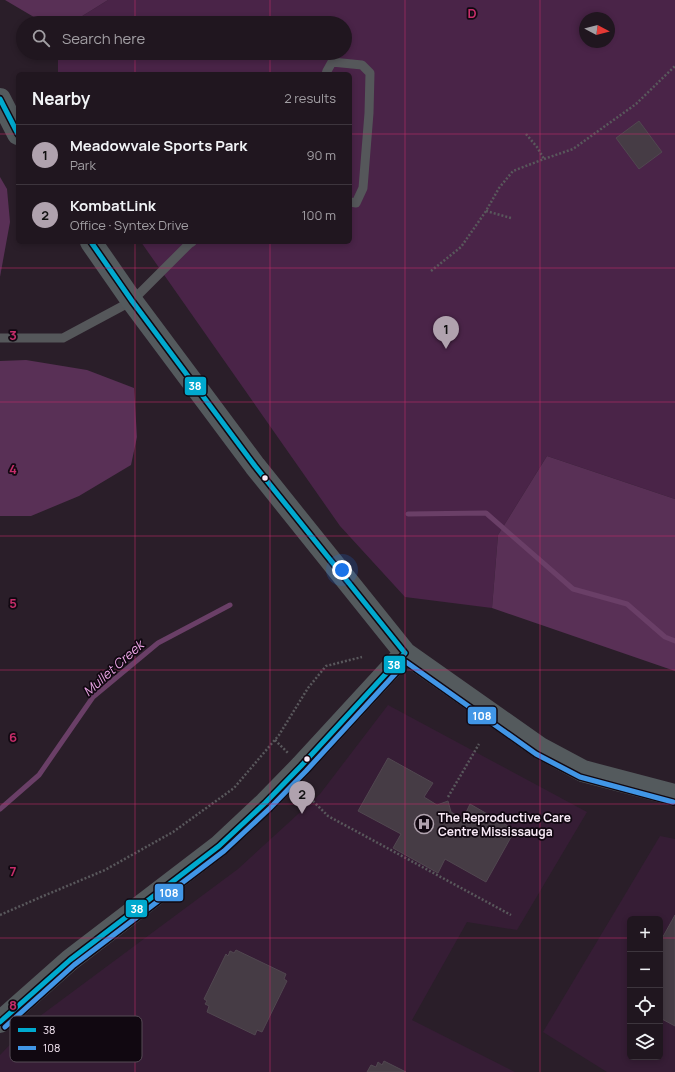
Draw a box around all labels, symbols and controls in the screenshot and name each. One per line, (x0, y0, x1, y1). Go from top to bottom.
text: D (467, 4, 477, 22)
north arrow (579, 12, 615, 48)
search box (16, 16, 352, 60)
icon: search (30, 27, 52, 49)
text: Search here (62, 28, 145, 49)
text: Nearby (32, 87, 90, 110)
text: 2 results (284, 89, 336, 107)
text: Meadowvale Sports Park (70, 135, 247, 156)
text: 1 (42, 146, 48, 164)
text: 90 m (306, 146, 336, 164)
text: Park (70, 156, 96, 174)
text: KombatLink (70, 195, 156, 216)
text: 2 (41, 206, 49, 224)
text: 100 m (301, 206, 336, 224)
text: Office · Syntex Drive (70, 216, 189, 234)
pin: 1 (433, 316, 459, 349)
text: 3 (9, 326, 17, 344)
line badge: 38 (184, 376, 207, 396)
text: 38 (188, 378, 202, 393)
text: 4 (9, 460, 17, 478)
unlabelled marker (260, 473, 270, 483)
your location (332, 560, 352, 580)
text: 5 (9, 594, 17, 612)
water label: Mullet Creek (79, 634, 149, 700)
line badge: 38 (383, 655, 406, 674)
text: 38 (387, 657, 401, 672)
line badge: 108 (467, 706, 497, 725)
text: 108 (473, 708, 492, 723)
text: 6 (9, 728, 17, 746)
unlabelled marker (302, 754, 312, 764)
pin: 2 (289, 781, 315, 814)
place label: The Reproductive Care Centre Mississauga (438, 809, 571, 840)
hospital icon: The Reproductive Care Centre Mississauga (413, 813, 435, 835)
text: 7 (10, 862, 17, 880)
line badge: 108 (154, 883, 184, 902)
text: 108 (160, 885, 179, 900)
line badge: 38 (125, 899, 148, 918)
text: 38 (130, 901, 144, 916)
map controls (627, 916, 663, 1060)
button: + (627, 916, 663, 952)
button: − (627, 952, 663, 988)
button: locate (627, 988, 663, 1024)
text: 8 (9, 996, 17, 1014)
legend (10, 1016, 142, 1062)
text: 38 (43, 1022, 55, 1037)
button: layers (627, 1024, 663, 1060)
text: 108 (43, 1040, 60, 1055)

